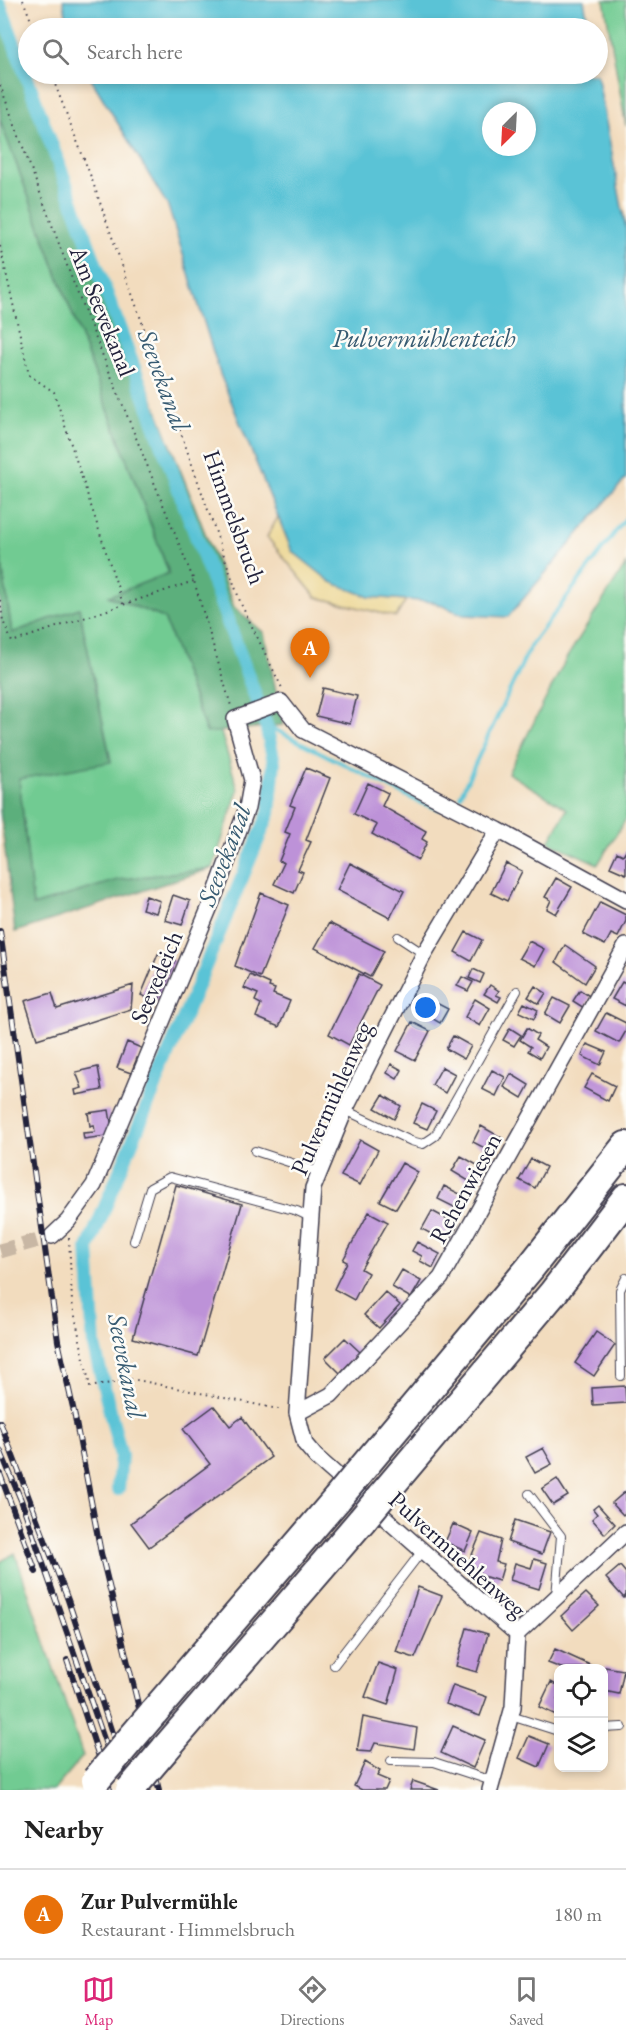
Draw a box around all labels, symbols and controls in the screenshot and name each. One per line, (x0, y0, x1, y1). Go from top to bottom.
search box (18, 18, 608, 84)
icon: search (39, 35, 72, 68)
text: Search here (87, 37, 182, 66)
north arrow (482, 102, 536, 156)
street label: Am Seevekanal (62, 240, 143, 381)
water label: Pulvermühlenteich (332, 321, 516, 355)
water label: Seevekanal (130, 323, 198, 436)
street label: Himmelsbruch (196, 446, 274, 588)
pin: A (290, 628, 330, 678)
water label: Seevekanal (189, 799, 259, 912)
street label: Seevedeich (123, 926, 189, 1028)
your location (411, 993, 440, 1022)
street label: Pulvermühlenweg (283, 1016, 379, 1180)
street label: Rehenwiesen (422, 1127, 508, 1249)
water label: Seevekanal (100, 1310, 154, 1422)
street label: Pulvermuehlenweg (383, 1484, 534, 1624)
map controls (554, 1664, 608, 1772)
button: locate (554, 1664, 608, 1718)
button: layers (554, 1718, 608, 1772)
text: Nearby (24, 1812, 104, 1846)
text: Zur Pulvermühle (81, 1887, 238, 1916)
text: A (36, 1901, 51, 1927)
text: 180 m (554, 1901, 602, 1927)
text: Restaurant · Himmelsbruch (81, 1916, 295, 1942)
tab: Map (82, 1973, 115, 2030)
tab: Directions (280, 1973, 345, 2030)
tab: Saved (509, 1973, 544, 2030)

